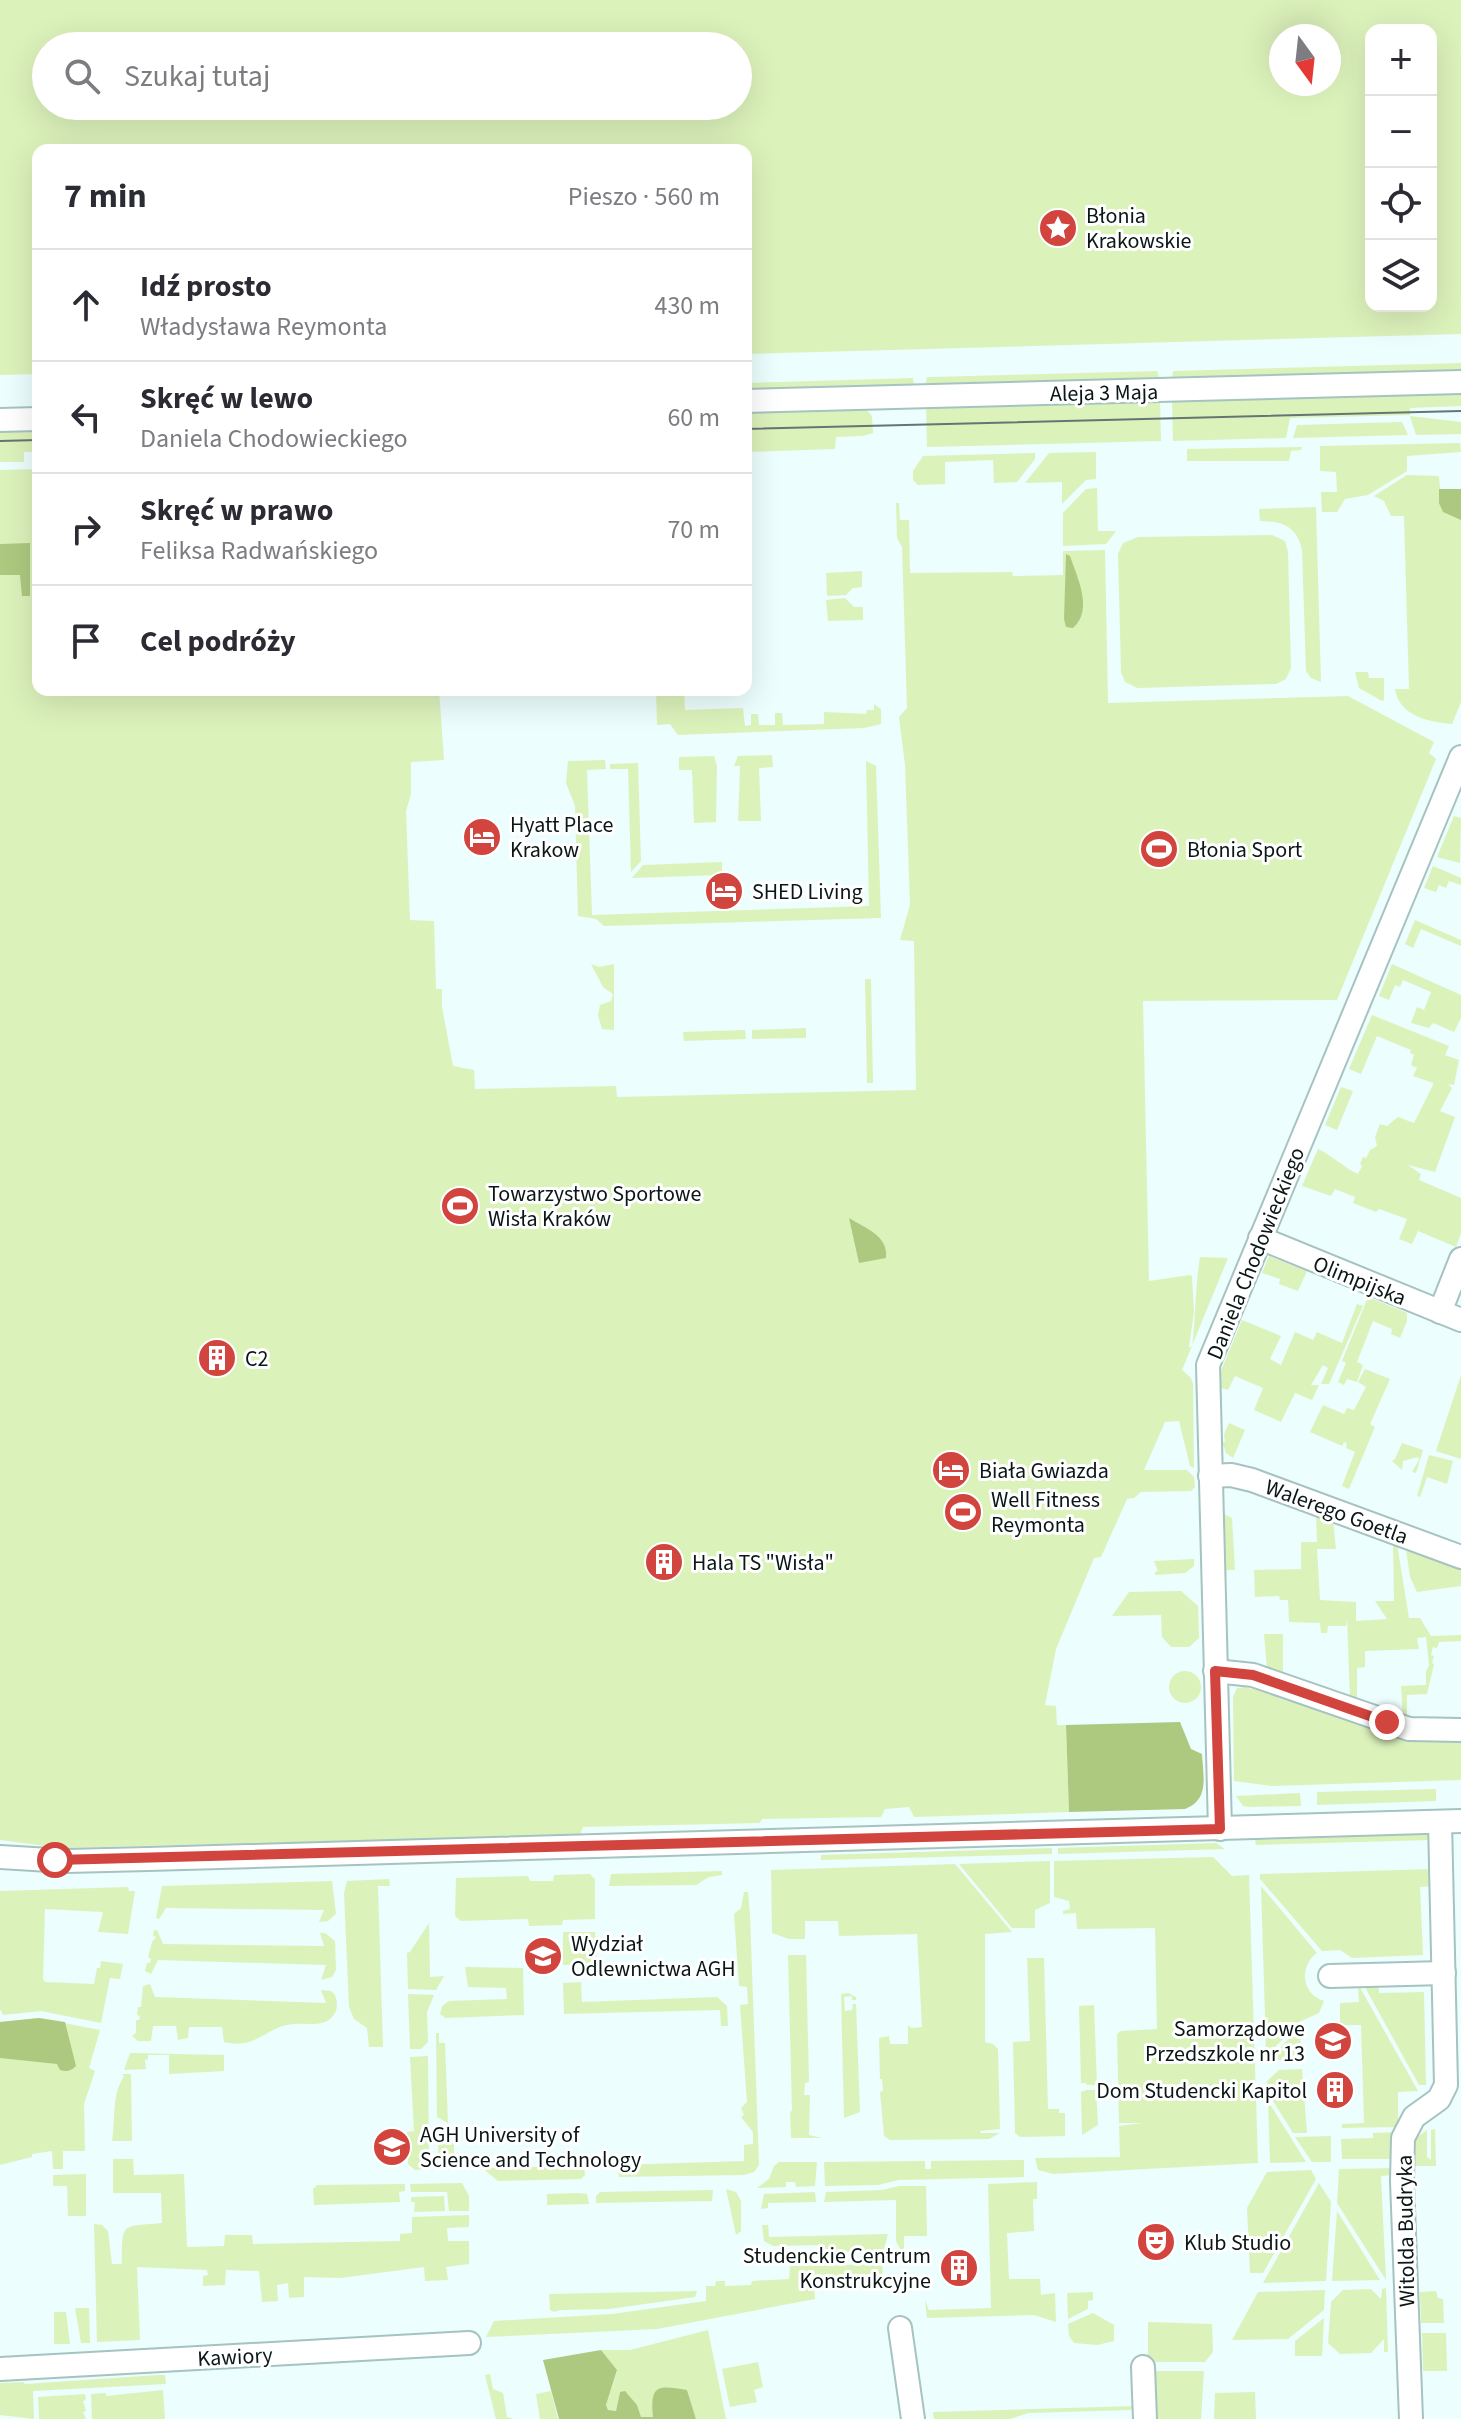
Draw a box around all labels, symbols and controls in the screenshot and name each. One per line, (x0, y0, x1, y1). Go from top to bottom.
north arrow (1269, 24, 1341, 96)
map controls (1365, 24, 1437, 312)
button: + (1365, 24, 1437, 96)
search box (32, 32, 752, 120)
icon: search (60, 54, 104, 98)
text: Szukaj tutaj (124, 55, 270, 98)
button: − (1365, 96, 1437, 168)
button: locate (1365, 168, 1437, 240)
text: 7 min (64, 172, 147, 221)
text: Pieszo · 560 m (568, 178, 720, 215)
place label: Błonia Krakowskie (1086, 200, 1192, 257)
place icon: Błonia Krakowskie (1037, 207, 1079, 249)
button: layers (1365, 240, 1437, 312)
text: Idź prosto (140, 265, 272, 308)
icon: ahead (64, 283, 108, 327)
text: 430 m (654, 287, 720, 324)
text: Władysława Reymonta (140, 308, 387, 345)
street label: Aleja 3 Maja (1050, 376, 1158, 410)
text: Skręć w lewo (140, 377, 313, 420)
icon: left (64, 395, 108, 439)
text: 60 m (667, 399, 720, 436)
text: Daniela Chodowieckiego (140, 420, 408, 457)
text: Skręć w prawo (140, 489, 333, 532)
icon: right (64, 507, 108, 551)
text: 70 m (667, 511, 720, 548)
text: Feliksa Radwańskiego (140, 532, 378, 569)
icon: arrive (64, 619, 108, 663)
text: Cel podróży (140, 620, 296, 663)
place label: Hyatt Place Krakow (510, 809, 614, 866)
hotel icon: Hyatt Place Krakow (461, 816, 503, 858)
sports icon: Błonia Sport (1138, 828, 1180, 870)
place label: Błonia Sport (1187, 834, 1303, 866)
hotel icon: SHED Living (703, 870, 745, 912)
place label: SHED Living (752, 876, 863, 908)
street label: Daniela Chodowieckiego (1199, 1142, 1313, 1364)
place label: Towarzystwo Sportowe Wisła Kraków (488, 1178, 701, 1235)
sports icon: Towarzystwo Sportowe Wisła Kraków (439, 1185, 481, 1227)
street label: Olimpijska (1308, 1248, 1411, 1314)
building icon: C2 (196, 1337, 238, 1379)
place label: C2 (245, 1343, 269, 1375)
hotel icon: Biała Gwiazda (930, 1449, 972, 1491)
place label: Biała Gwiazda (979, 1455, 1109, 1487)
street label: Walerego Goetla (1261, 1471, 1413, 1553)
place label: Well Fitness Reymonta (991, 1484, 1100, 1541)
sports icon: Well Fitness Reymonta (942, 1491, 984, 1533)
building icon: Hala TS "Wisła" (643, 1541, 685, 1583)
place label: Hala TS "Wisła" (692, 1547, 834, 1579)
route end (1369, 1704, 1405, 1740)
route start (37, 1842, 73, 1878)
place label: Wydział Odlewnictwa AGH (571, 1928, 736, 1985)
school or university icon: Wydział Odlewnictwa AGH (522, 1935, 564, 1977)
place label: Samorządowe Przedszkole nr 13 (1145, 2013, 1305, 2070)
school or university icon: Samorządowe Przedszkole nr 13 (1312, 2020, 1354, 2062)
building icon: Dom Studencki Kapitol (1314, 2069, 1356, 2111)
place label: Dom Studencki Kapitol (1096, 2075, 1307, 2107)
place label: AGH University of Science and Technology (420, 2119, 642, 2176)
school or university icon: AGH University of Science and Technology (371, 2126, 413, 2168)
street label: Witolda Budryka (1389, 2155, 1423, 2307)
theatre icon: Klub Studio (1135, 2221, 1177, 2263)
place label: Klub Studio (1184, 2227, 1291, 2259)
place label: Studenckie Centrum Konstrukcyjne (743, 2240, 931, 2297)
building icon: Studenckie Centrum Konstrukcyjne (938, 2247, 980, 2289)
street label: Kawiory (197, 2339, 274, 2375)

